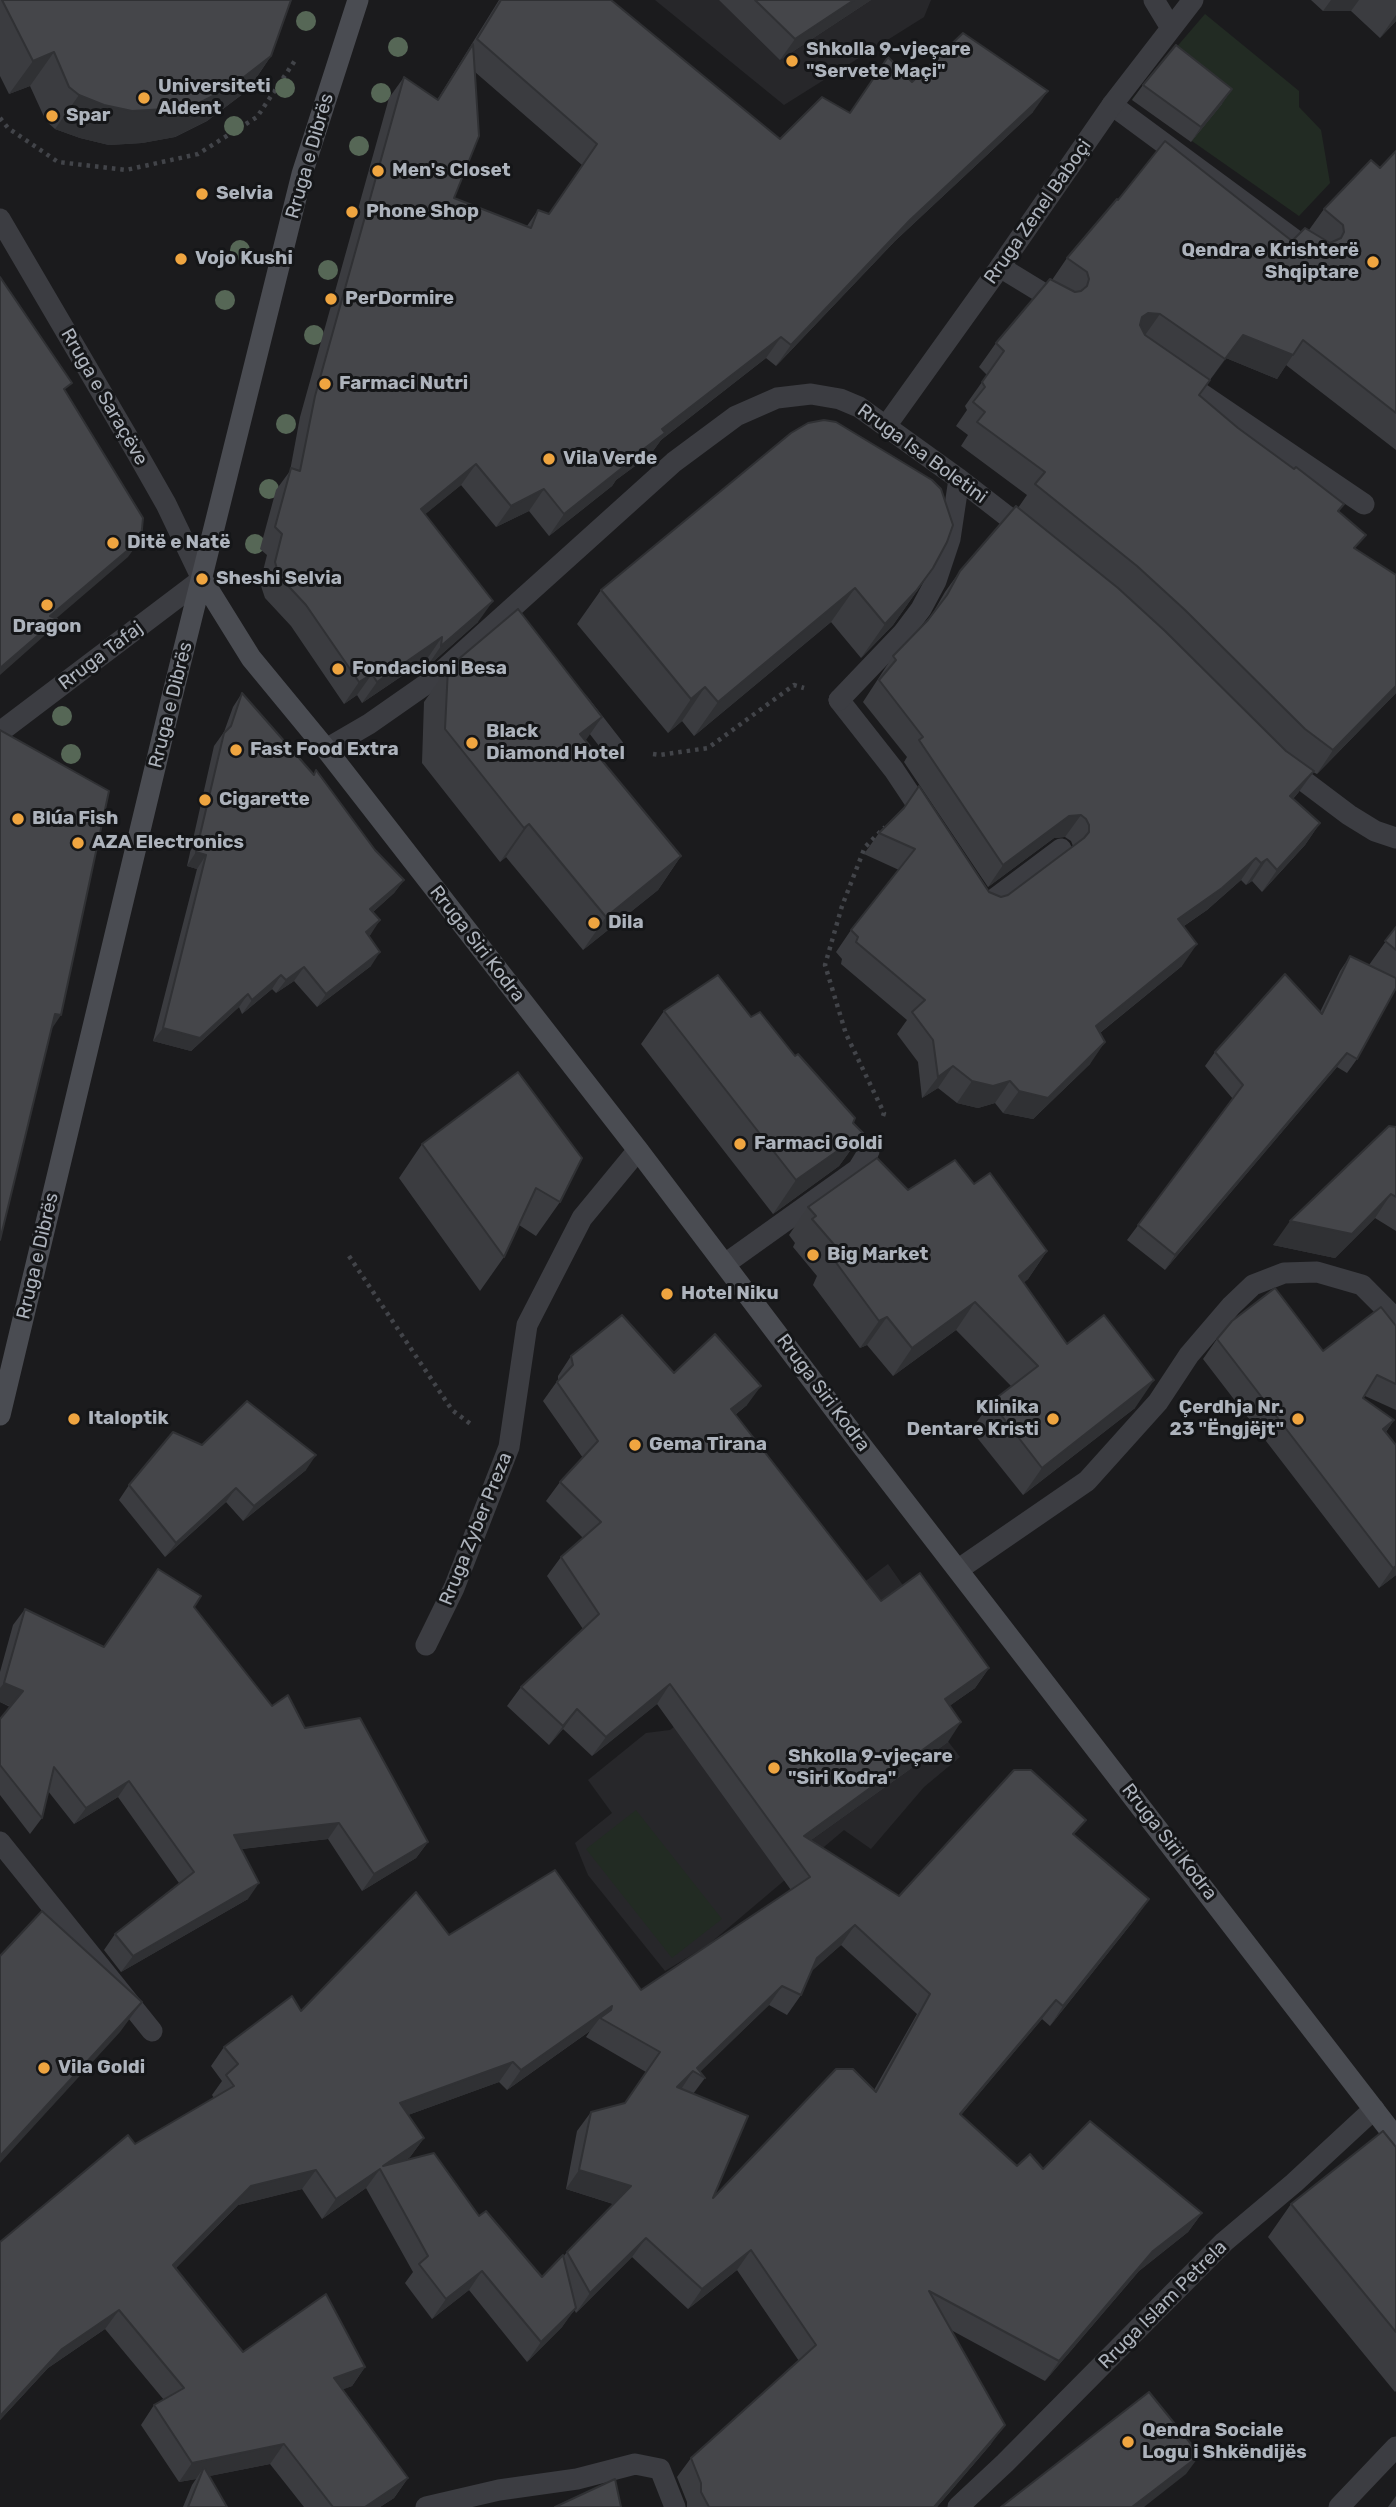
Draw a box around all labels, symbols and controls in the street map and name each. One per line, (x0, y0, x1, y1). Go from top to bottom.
place label: Shkolla 9-vjeçare "Servete Maçi" (806, 39, 971, 83)
marker: Shkolla 9-vjeçare "Servete Maçi" (784, 53, 800, 69)
place label: Universiteti Aldent (158, 76, 271, 120)
marker: Universiteti Aldent (136, 90, 152, 106)
street label: Rruga e Dibrës (281, 91, 339, 221)
place label: Spar (66, 105, 110, 127)
marker: Spar (44, 108, 60, 124)
street label: Rruga Zenel Baboçi (980, 135, 1096, 289)
place label: Men's Closet (392, 160, 511, 182)
marker: Men's Closet (370, 163, 386, 179)
place label: Selvia (216, 183, 273, 205)
marker: Selvia (194, 186, 210, 202)
place label: Phone Shop (366, 201, 479, 223)
marker: Phone Shop (344, 204, 360, 220)
place label: Qendra e Krishterë Shqiptare (1182, 240, 1359, 284)
place label: Vojo Kushi (195, 248, 293, 270)
marker: Vojo Kushi (173, 251, 189, 267)
marker: Qendra e Krishterë Shqiptare (1365, 254, 1381, 270)
place label: PerDormire (345, 288, 454, 310)
marker: PerDormire (323, 291, 339, 307)
street label: Rruga e Saraçëve (56, 324, 152, 470)
place label: Farmaci Nutri (339, 373, 468, 395)
marker: Farmaci Nutri (317, 376, 333, 392)
street label: Rruga Isa Boletini (853, 399, 991, 509)
place label: Vila Verde (563, 448, 657, 470)
marker: Vila Verde (541, 451, 557, 467)
place label: Ditë e Natë (127, 532, 231, 554)
marker: Ditë e Natë (105, 535, 121, 551)
place label: Sheshi Selvia (216, 568, 342, 590)
marker: Sheshi Selvia (194, 571, 210, 587)
marker: Dragon (39, 597, 55, 613)
place label: Dragon (12, 616, 82, 638)
street label: Rruga Tafaj (54, 617, 148, 695)
street label: Rruga e Dibrës (144, 640, 198, 770)
place label: Fondacioni Besa (352, 658, 507, 680)
marker: Fondacioni Besa (330, 661, 346, 677)
place label: Black Diamond Hotel (486, 721, 625, 765)
marker: Black Diamond Hotel (464, 735, 480, 751)
place label: Fast Food Extra (250, 739, 399, 761)
marker: Fast Food Extra (228, 742, 244, 758)
place label: Cigarette (219, 789, 310, 811)
marker: Cigarette (197, 792, 213, 808)
place label: Blúa Fish (32, 808, 118, 830)
marker: Blúa Fish (10, 811, 26, 827)
place label: AZA Electronics (92, 832, 244, 854)
marker: AZA Electronics (70, 835, 86, 851)
street label: Rruga Siri Kodra (425, 881, 529, 1007)
place label: Dila (608, 912, 644, 934)
marker: Dila (586, 915, 602, 931)
place label: Farmaci Goldi (754, 1133, 883, 1155)
marker: Farmaci Goldi (732, 1136, 748, 1152)
street label: Rruga e Dibrës (12, 1190, 64, 1322)
place label: Big Market (827, 1244, 928, 1266)
marker: Big Market (805, 1247, 821, 1263)
place label: Hotel Niku (681, 1283, 779, 1305)
marker: Hotel Niku (659, 1286, 675, 1302)
street label: Rruga Siri Kodra (771, 1330, 875, 1456)
place label: Klinika Dentare Kristi (907, 1397, 1039, 1441)
place label: Çerdhja Nr. 23 "Ëngjëjt" (1170, 1397, 1284, 1441)
place label: Italoptik (88, 1408, 169, 1430)
marker: Italoptik (66, 1411, 82, 1427)
marker: Klinika Dentare Kristi (1045, 1411, 1061, 1427)
marker: Çerdhja Nr. 23 "Ëngjëjt" (1290, 1411, 1306, 1427)
place label: Gema Tirana (649, 1434, 767, 1456)
marker: Gema Tirana (627, 1437, 643, 1453)
street label: Rruga Zyber Preza (435, 1449, 517, 1609)
place label: Shkolla 9-vjeçare "Siri Kodra" (788, 1746, 953, 1790)
marker: Shkolla 9-vjeçare "Siri Kodra" (766, 1760, 782, 1776)
street label: Rruga Siri Kodra (1117, 1779, 1221, 1905)
place label: Vila Goldi (58, 2057, 145, 2079)
marker: Vila Goldi (36, 2060, 52, 2076)
street label: Rruga Islam Petrela (1094, 2236, 1232, 2374)
place label: Qendra Sociale Logu i Shkëndijës (1142, 2420, 1307, 2464)
marker: Qendra Sociale Logu i Shkëndijës (1120, 2434, 1136, 2450)

